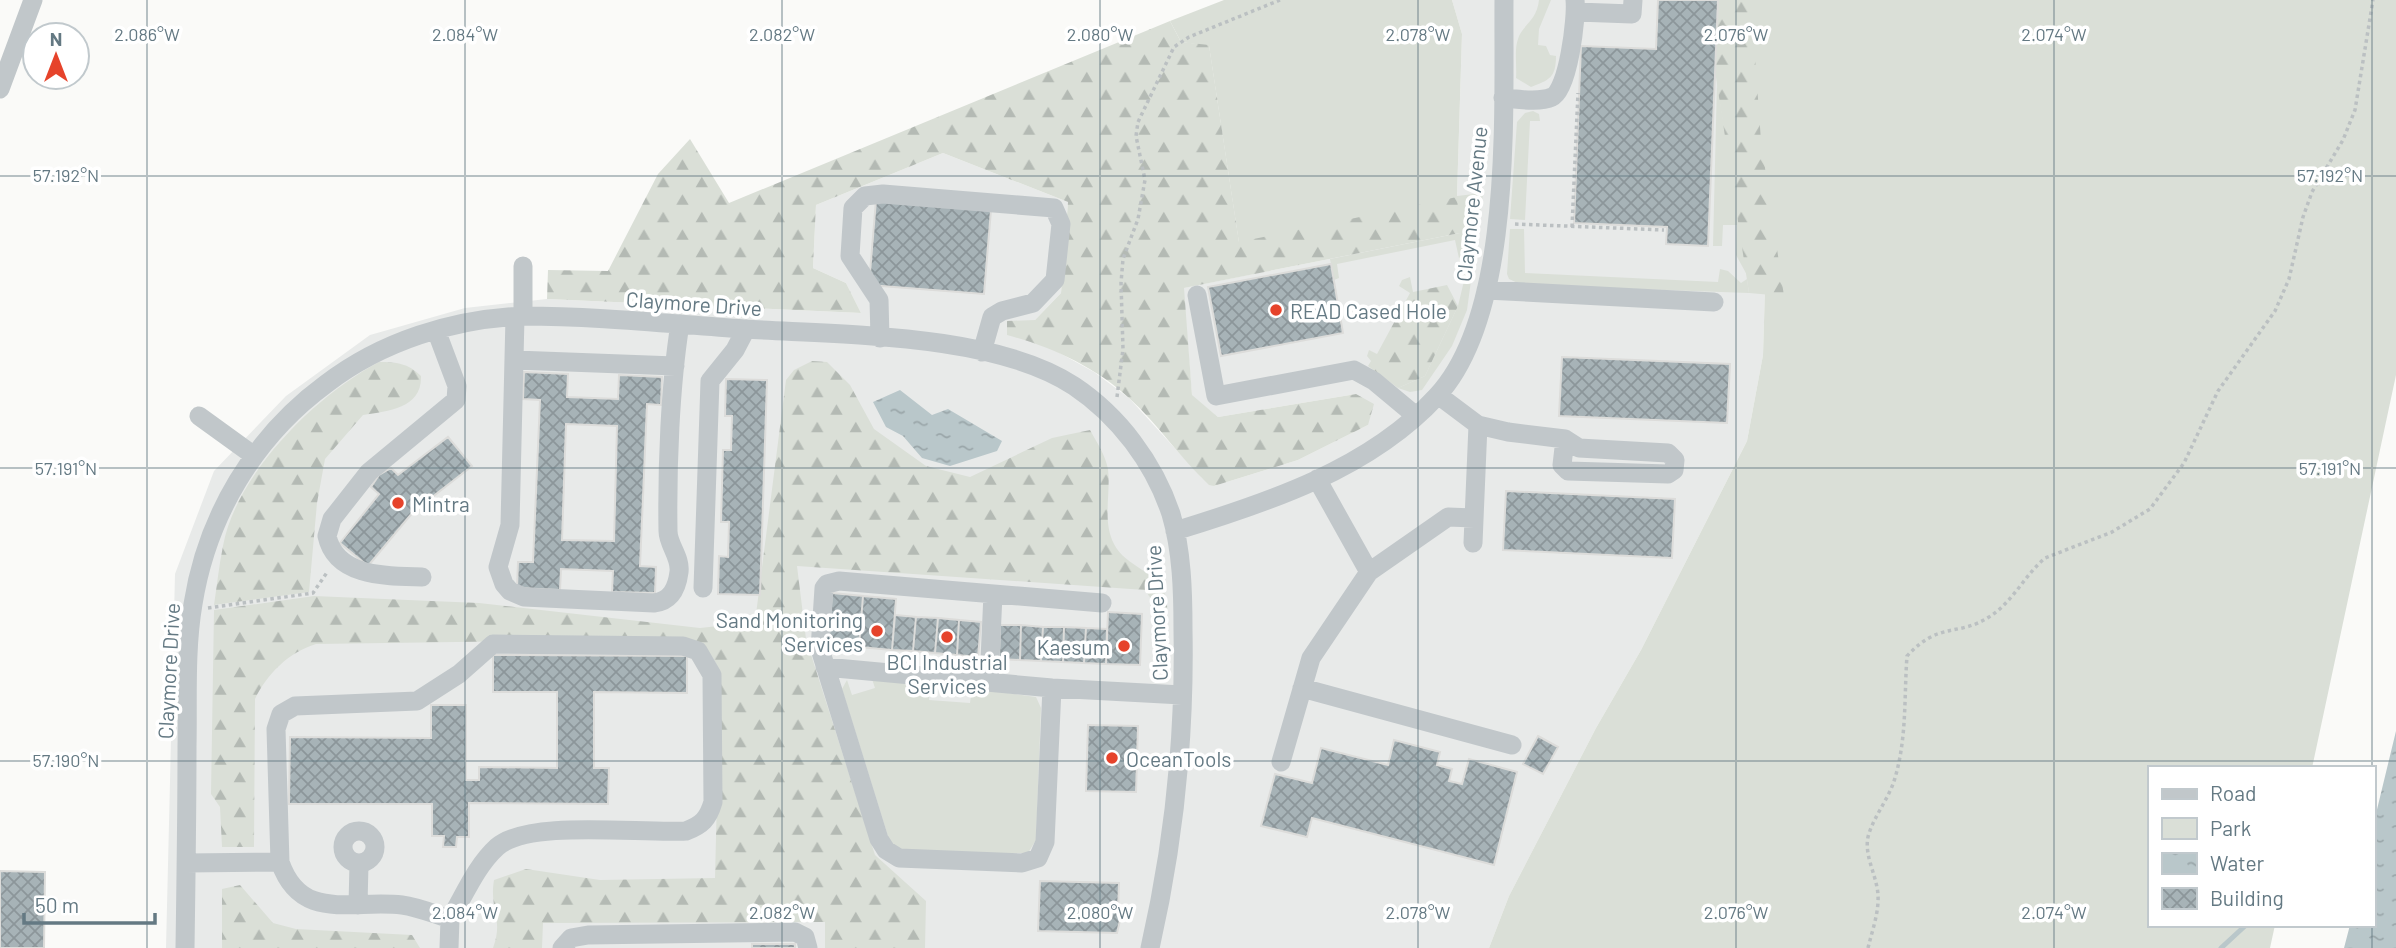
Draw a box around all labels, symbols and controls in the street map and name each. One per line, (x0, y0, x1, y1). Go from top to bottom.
north arrow (21, 21, 91, 91)
text: 2.086°W (114, 23, 180, 45)
text: 2.084°W (432, 23, 498, 45)
text: 2.082°W (749, 23, 815, 45)
text: 2.080°W (1067, 23, 1133, 45)
text: 2.078°W (1386, 23, 1451, 45)
text: 2.076°W (1704, 23, 1769, 45)
text: 2.074°W (2021, 23, 2087, 45)
text: N (50, 27, 62, 50)
street label: Claymore Avenue (1450, 125, 1492, 283)
text: 57.192°N (33, 164, 99, 186)
text: 57.192°N (2297, 164, 2363, 186)
street label: Claymore Drive (625, 286, 763, 320)
place label: READ Cased Hole (1290, 298, 1447, 323)
marker: READ Cased Hole (1268, 302, 1284, 318)
text: 57.191°N (35, 457, 97, 479)
text: 57.191°N (2299, 457, 2361, 479)
place label: Mintra (412, 491, 470, 516)
marker: Mintra (390, 495, 406, 511)
street label: Claymore Drive (1140, 544, 1172, 682)
street label: Claymore Drive (152, 602, 184, 740)
place label: Sand Monitoring Services (716, 607, 863, 656)
marker: Sand Monitoring Services (869, 623, 885, 639)
marker: BCI Industrial Services (939, 629, 955, 645)
place label: Kaesum (1037, 634, 1110, 659)
marker: Kaesum (1116, 638, 1132, 654)
place label: BCI Industrial Services (886, 649, 1008, 698)
place label: OceanTools (1126, 746, 1231, 771)
text: 57.190°N (33, 749, 99, 771)
marker: OceanTools (1104, 750, 1120, 766)
legend (2148, 766, 2375, 927)
text: Road (2210, 780, 2256, 805)
text: Park (2210, 815, 2251, 840)
text: Water (2210, 850, 2265, 875)
scale bar (24, 881, 156, 925)
text: Building (2210, 885, 2284, 910)
text: 50 m (35, 892, 79, 917)
text: 2.084°W (432, 901, 498, 923)
text: 2.082°W (749, 901, 815, 923)
text: 2.080°W (1067, 901, 1133, 923)
text: 2.078°W (1386, 901, 1451, 923)
text: 2.076°W (1704, 901, 1769, 923)
text: 2.074°W (2021, 901, 2087, 923)

